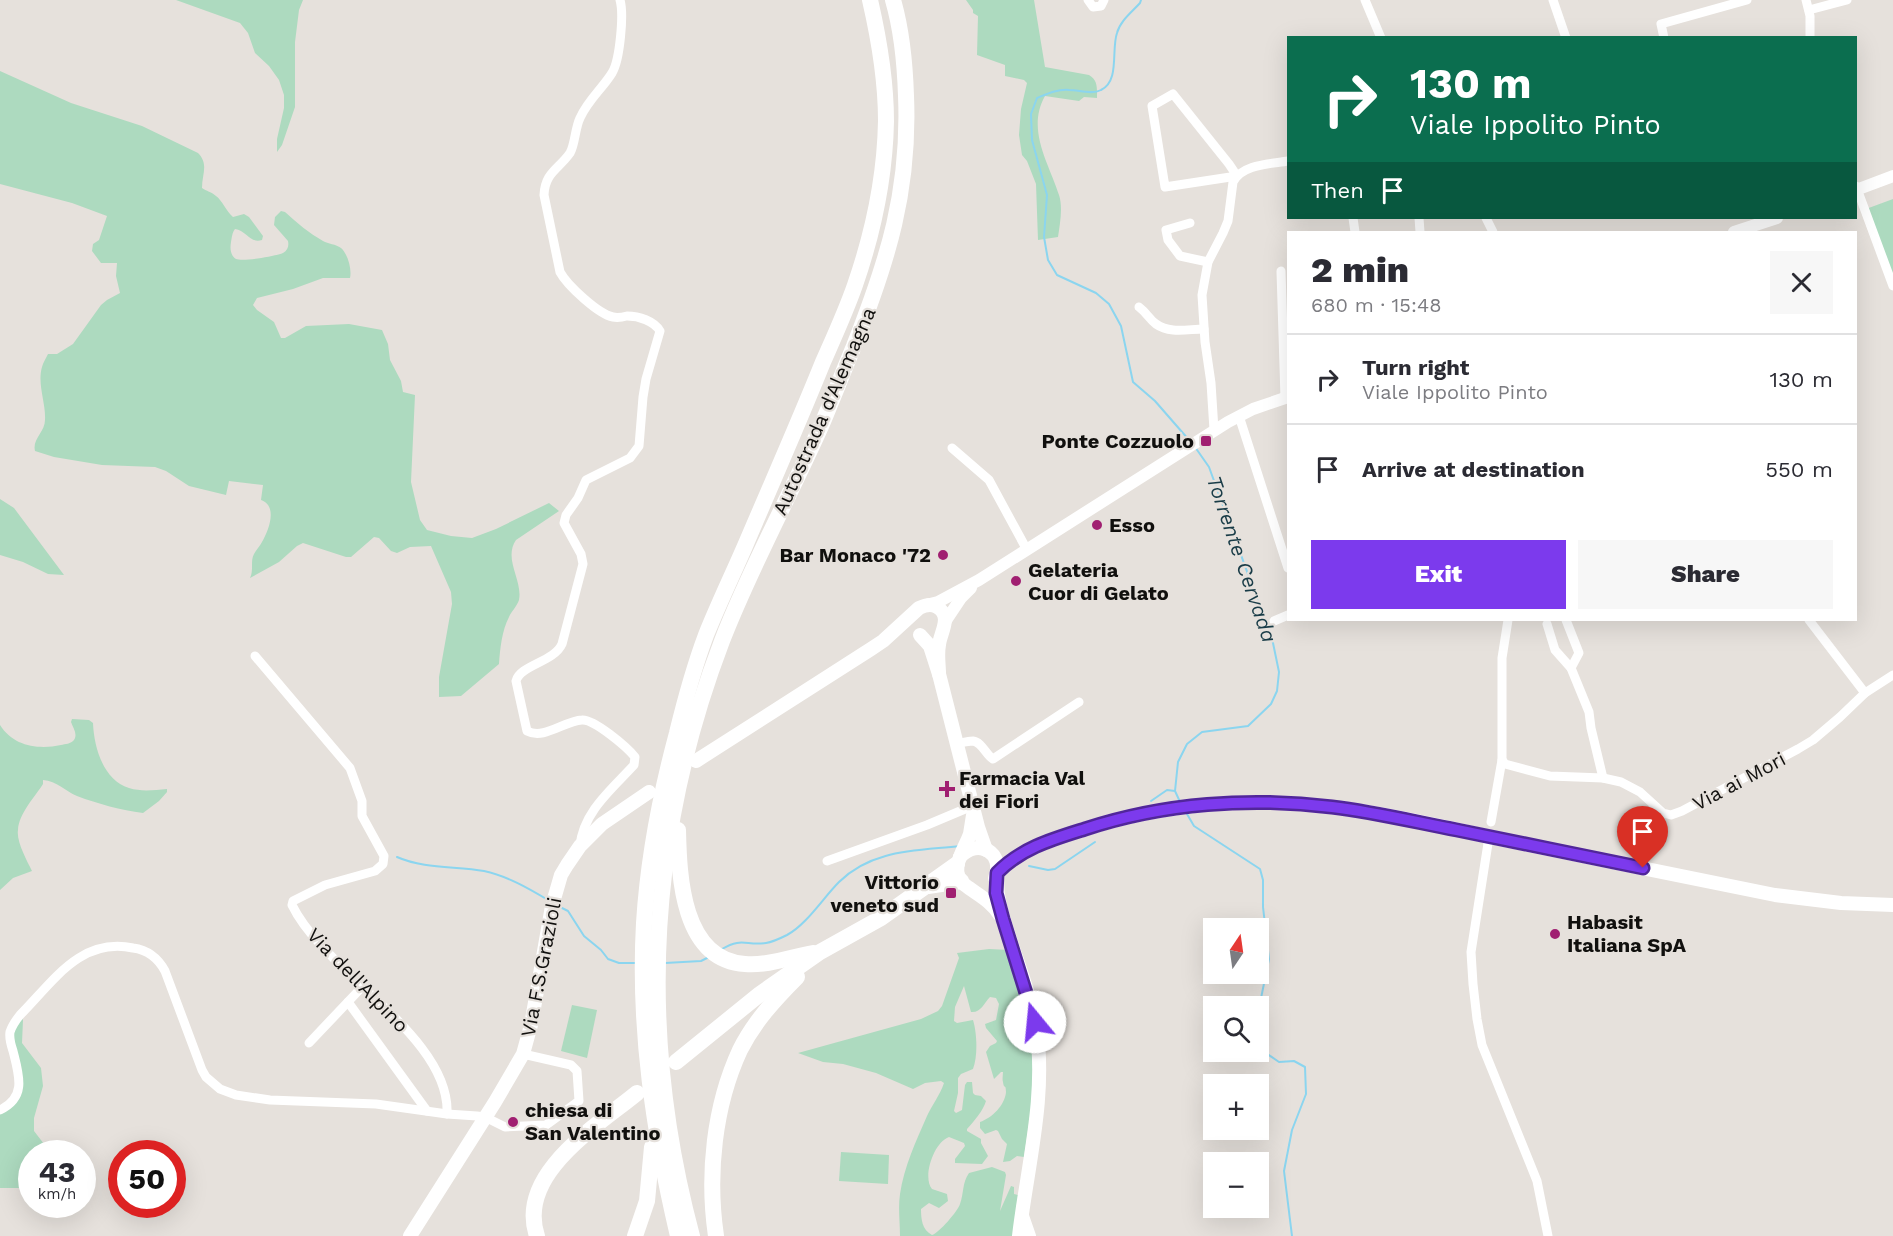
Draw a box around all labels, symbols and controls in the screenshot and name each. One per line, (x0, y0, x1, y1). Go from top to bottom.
text: 130 m (1410, 59, 1532, 108)
icon: right (1311, 60, 1389, 138)
text: Viale Ippolito Pinto (1410, 109, 1661, 141)
icon: arrive (1376, 174, 1409, 207)
text: Then (1311, 178, 1364, 203)
text: 2 min (1311, 249, 1409, 291)
button: close (1770, 251, 1833, 314)
text: 680 m · 15:48 (1311, 293, 1441, 317)
street label: Autostrada d'Alemagna (767, 303, 881, 519)
text: Turn right (1362, 355, 1469, 380)
icon: right (1311, 363, 1344, 396)
text: 130 m (1769, 367, 1833, 392)
text: Viale Ippolito Pinto (1362, 380, 1548, 404)
place label: Ponte Cozzuolo (1042, 429, 1194, 453)
marker: Ponte Cozzuolo (1199, 434, 1213, 448)
icon: arrive (1311, 453, 1344, 486)
text: Arrive at destination (1362, 457, 1585, 482)
text: 550 m (1765, 457, 1833, 482)
water label: Torrente Cervada (1202, 472, 1282, 646)
place label: Esso (1109, 513, 1155, 537)
marker: Esso (1090, 518, 1104, 532)
button: Exit (1311, 540, 1566, 609)
button: Share (1578, 540, 1833, 609)
place label: Bar Monaco '72 (780, 543, 931, 567)
marker: Bar Monaco '72 (936, 548, 950, 562)
place label: Gelateria Cuor di Gelato (1028, 558, 1169, 605)
marker: Gelateria Cuor di Gelato (1009, 574, 1023, 588)
street label: Via ai Mori (1688, 747, 1790, 815)
place label: Farmacia Val dei Fiori (959, 766, 1086, 813)
marker: Farmacia Val dei Fiori (940, 782, 954, 796)
pin (1617, 806, 1668, 868)
icon: arrive (1626, 815, 1659, 848)
place label: Vittorio veneto sud (830, 870, 939, 917)
marker: Vittorio veneto sud (944, 886, 958, 900)
street label: Via F.S.Grazioli (516, 895, 566, 1039)
place label: Habasit Italiana SpA (1567, 910, 1686, 957)
north arrow (1203, 918, 1269, 984)
map controls (1203, 918, 1269, 1218)
street label: Via dell'Alpino (302, 923, 414, 1037)
marker: Habasit Italiana SpA (1548, 927, 1562, 941)
position arrow (1003, 990, 1067, 1054)
button: search (1203, 996, 1269, 1062)
button: + (1203, 1074, 1269, 1140)
place label: chiesa di San Valentino (525, 1098, 660, 1145)
marker: chiesa di San Valentino (506, 1115, 520, 1129)
speed limit sign: 50 (108, 1140, 186, 1218)
button: − (1203, 1152, 1269, 1218)
text: 43 (38, 1154, 76, 1189)
text: km/h (38, 1185, 76, 1203)

